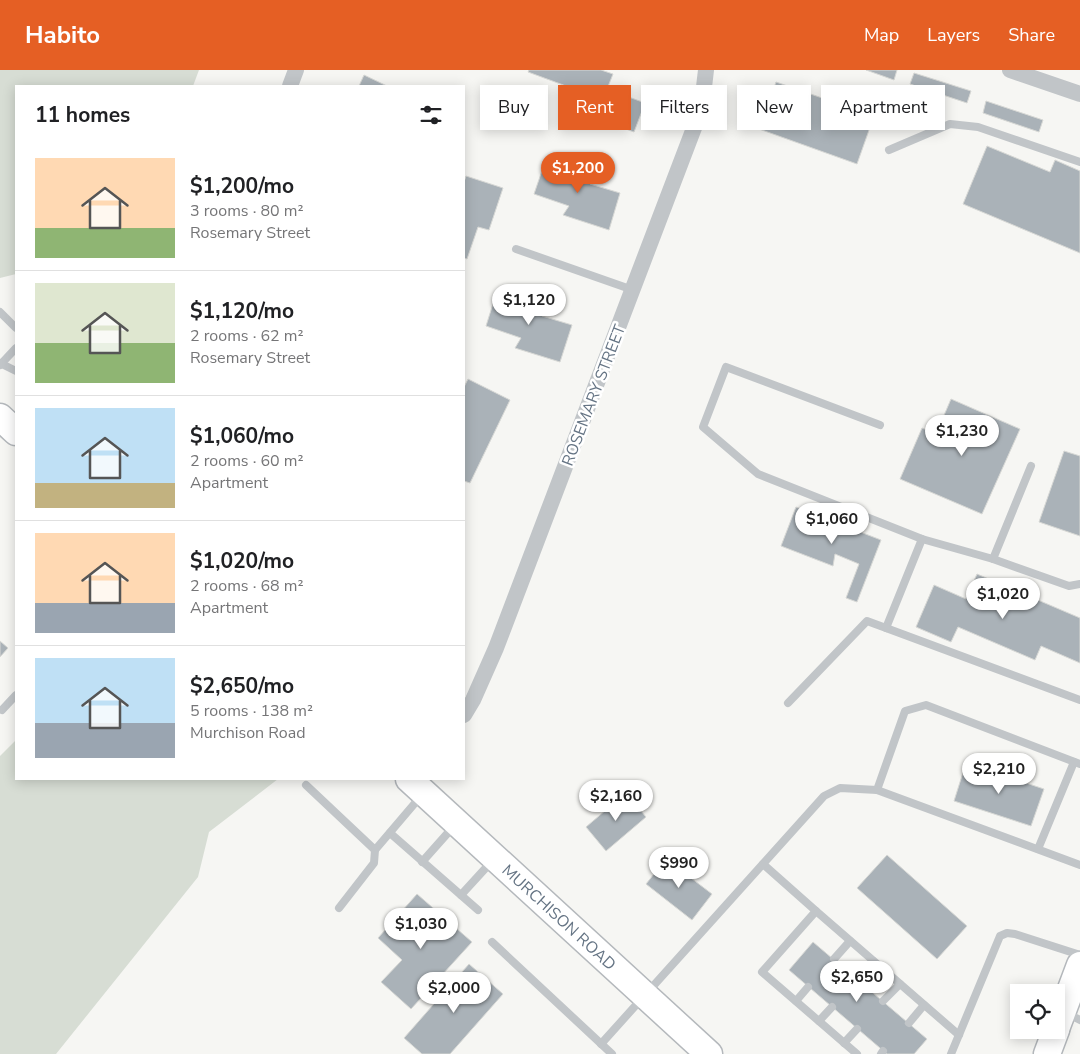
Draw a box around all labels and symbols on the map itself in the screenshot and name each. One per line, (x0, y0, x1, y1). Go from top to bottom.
pin: $1,200 (537, 152, 619, 194)
pin: $1,120 (488, 284, 570, 326)
street label: ROSEMARY STREET (557, 321, 631, 469)
pin: $1,230 (921, 414, 1003, 457)
pin: $1,060 (791, 502, 873, 545)
pin: $1,020 (962, 578, 1044, 620)
pin: $2,210 (958, 752, 1040, 795)
pin: $2,160 (575, 780, 657, 822)
pin: $990 (649, 846, 709, 889)
street label: MURCHISON ROAD (497, 860, 620, 975)
pin: $1,030 (380, 908, 462, 950)
pin: $2,650 (816, 960, 898, 1003)
pin: $2,000 (413, 972, 495, 1014)

